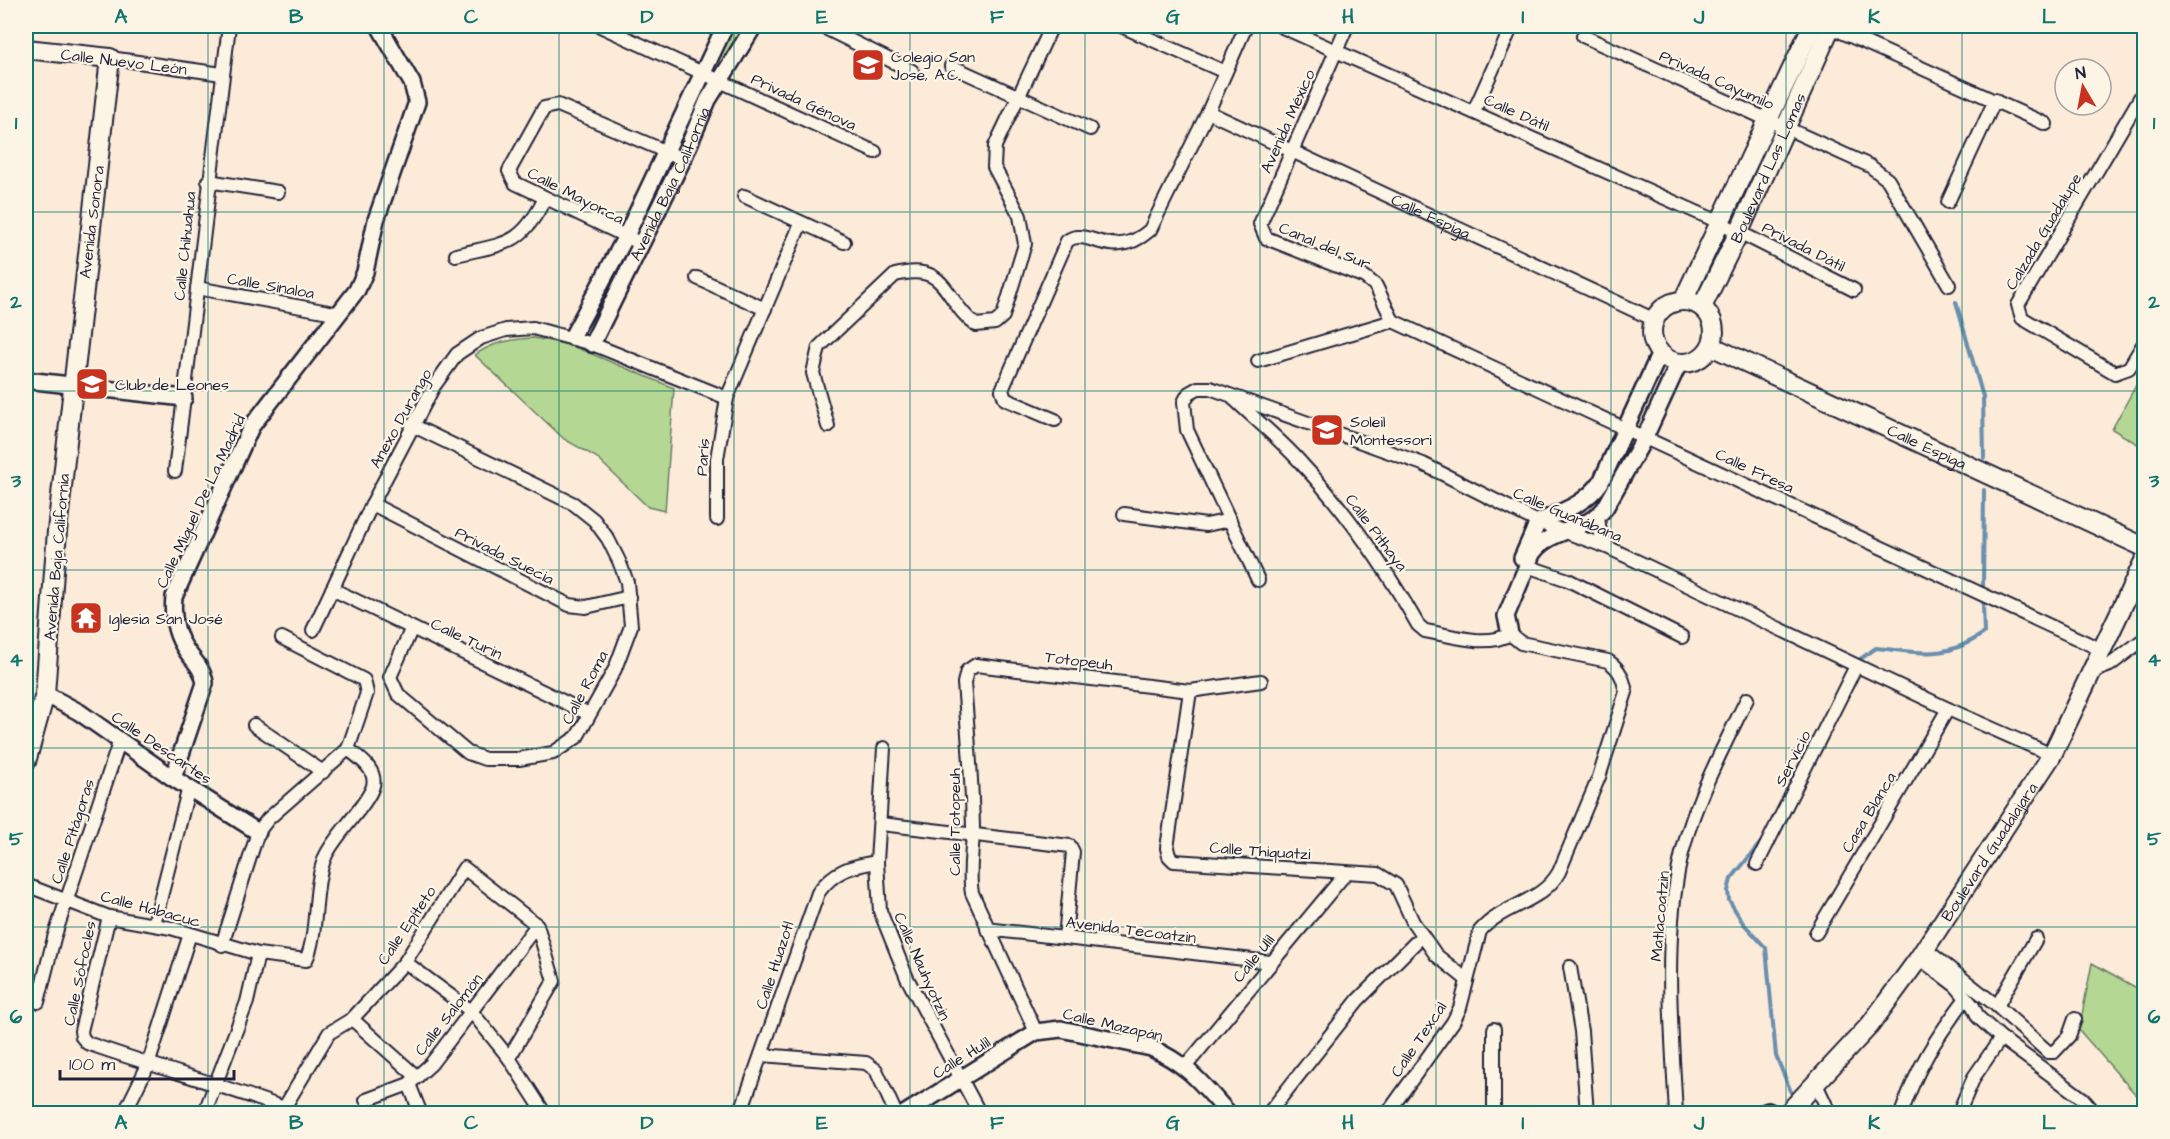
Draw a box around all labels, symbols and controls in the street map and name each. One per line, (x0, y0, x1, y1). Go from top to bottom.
text: A (115, 3, 128, 31)
text: B (289, 3, 304, 31)
text: C (464, 3, 479, 31)
text: D (641, 3, 654, 31)
text: E (816, 3, 828, 31)
text: F (990, 3, 1005, 31)
text: G (1166, 3, 1180, 31)
text: H (1342, 3, 1354, 31)
text: I (1521, 3, 1525, 31)
text: J (1693, 3, 1705, 31)
text: K (1868, 3, 1881, 31)
text: L (2042, 3, 2056, 31)
street label: Calle Nuevo León (60, 43, 188, 81)
street label: Privada Cayumilo (1655, 45, 1777, 116)
place label: Colegio San Jose, A.C. (891, 46, 975, 86)
school or university icon: Colegio San Jose, A.C. (850, 47, 886, 83)
north arrow (2053, 57, 2113, 117)
text: N (2074, 62, 2087, 85)
street label: Avenida México (1255, 66, 1321, 177)
street label: Privada Génova (747, 68, 860, 136)
street label: Calle Dátil (1480, 89, 1553, 137)
street label: Boulevard Las Lomas (1725, 90, 1812, 247)
street label: Avenida Baja California (625, 104, 716, 265)
text: 1 (15, 109, 18, 137)
text: 1 (2153, 109, 2156, 137)
street label: Calle Mayorca (523, 162, 628, 231)
street label: Avenida Sonora (74, 164, 110, 280)
street label: Calzada Guadalupe (2000, 169, 2088, 294)
street label: Calle Espiga (1388, 189, 1474, 245)
street label: Calle Chihuahua (168, 190, 202, 302)
street label: Canal del Sur (1275, 217, 1374, 275)
street label: Privada Dátil (1758, 217, 1849, 277)
street label: Calle Sinaloa (226, 268, 316, 304)
text: 2 (9, 288, 22, 316)
text: 2 (2147, 288, 2160, 316)
street label: Anexo Durango (364, 365, 438, 473)
school or university icon: Club de Leones (74, 366, 110, 402)
place label: Club de Leones (115, 374, 229, 396)
street label: Calle Miguel De La Madrid (151, 411, 252, 592)
place label: Soleil Montessori (1350, 411, 1432, 451)
school or university icon: Soleil Montessori (1309, 412, 1345, 448)
street label: Calle Espiga (1883, 419, 1970, 475)
street label: París (691, 438, 715, 477)
street label: Calle Fresa (1712, 443, 1797, 499)
text: 3 (10, 467, 22, 495)
text: 3 (2148, 467, 2160, 495)
street label: Avenida Baja California (39, 473, 75, 642)
street label: Calle Guanábana (1510, 482, 1625, 548)
street label: Calle Pithaya (1339, 489, 1413, 576)
street label: Privada Suecia (451, 521, 558, 590)
temple icon: Iglesia San José (68, 600, 104, 636)
place label: Iglesia San José (109, 608, 223, 631)
street label: Calle Turin (427, 613, 506, 665)
text: 4 (9, 646, 23, 674)
street label: Totopeuh (1044, 646, 1114, 676)
text: 4 (2147, 646, 2161, 674)
street label: Calle Roma (556, 647, 614, 728)
street label: Calle Descartes (107, 706, 216, 790)
street label: Servicio (1769, 727, 1816, 790)
street label: Calle Totopeuh (944, 768, 966, 876)
street label: Casa Blanca (1836, 768, 1902, 857)
street label: Calle Pitágoras (46, 776, 101, 887)
street label: Boulevard Guadalajara (1936, 778, 2043, 926)
text: 5 (9, 825, 24, 853)
text: 5 (2147, 825, 2162, 853)
street label: Calle Thiquatzi (1209, 836, 1312, 866)
street label: Matlacoatzin (1645, 870, 1675, 962)
street label: Calle Epíteto (372, 882, 441, 969)
street label: Calle Habacuc (98, 885, 203, 933)
street label: Calle Nauhyotzin (887, 909, 956, 1024)
street label: Avenida Tecoatzin (1064, 911, 1197, 949)
street label: Calle Huazotl (750, 918, 800, 1012)
street label: Calle Sófocles (58, 919, 102, 1028)
street label: Calle Ulil (1228, 930, 1280, 987)
street label: Calle Salomón (410, 969, 488, 1060)
street label: Calle Texcal (1386, 998, 1452, 1082)
text: 6 (10, 1003, 23, 1031)
street label: Calle Mazapán (1061, 1003, 1165, 1047)
text: 6 (2148, 1003, 2161, 1031)
street label: Calle Hulil (928, 1031, 995, 1084)
scale bar (60, 1043, 234, 1081)
text: 100 m (69, 1052, 115, 1077)
text: A (115, 1109, 128, 1137)
text: B (289, 1109, 304, 1137)
text: C (464, 1109, 479, 1137)
text: D (641, 1109, 654, 1137)
text: E (816, 1109, 828, 1137)
text: F (990, 1109, 1005, 1137)
text: G (1166, 1109, 1180, 1137)
text: H (1342, 1109, 1354, 1137)
text: I (1521, 1109, 1525, 1137)
text: J (1693, 1109, 1705, 1137)
text: K (1868, 1109, 1881, 1137)
text: L (2042, 1109, 2056, 1137)

